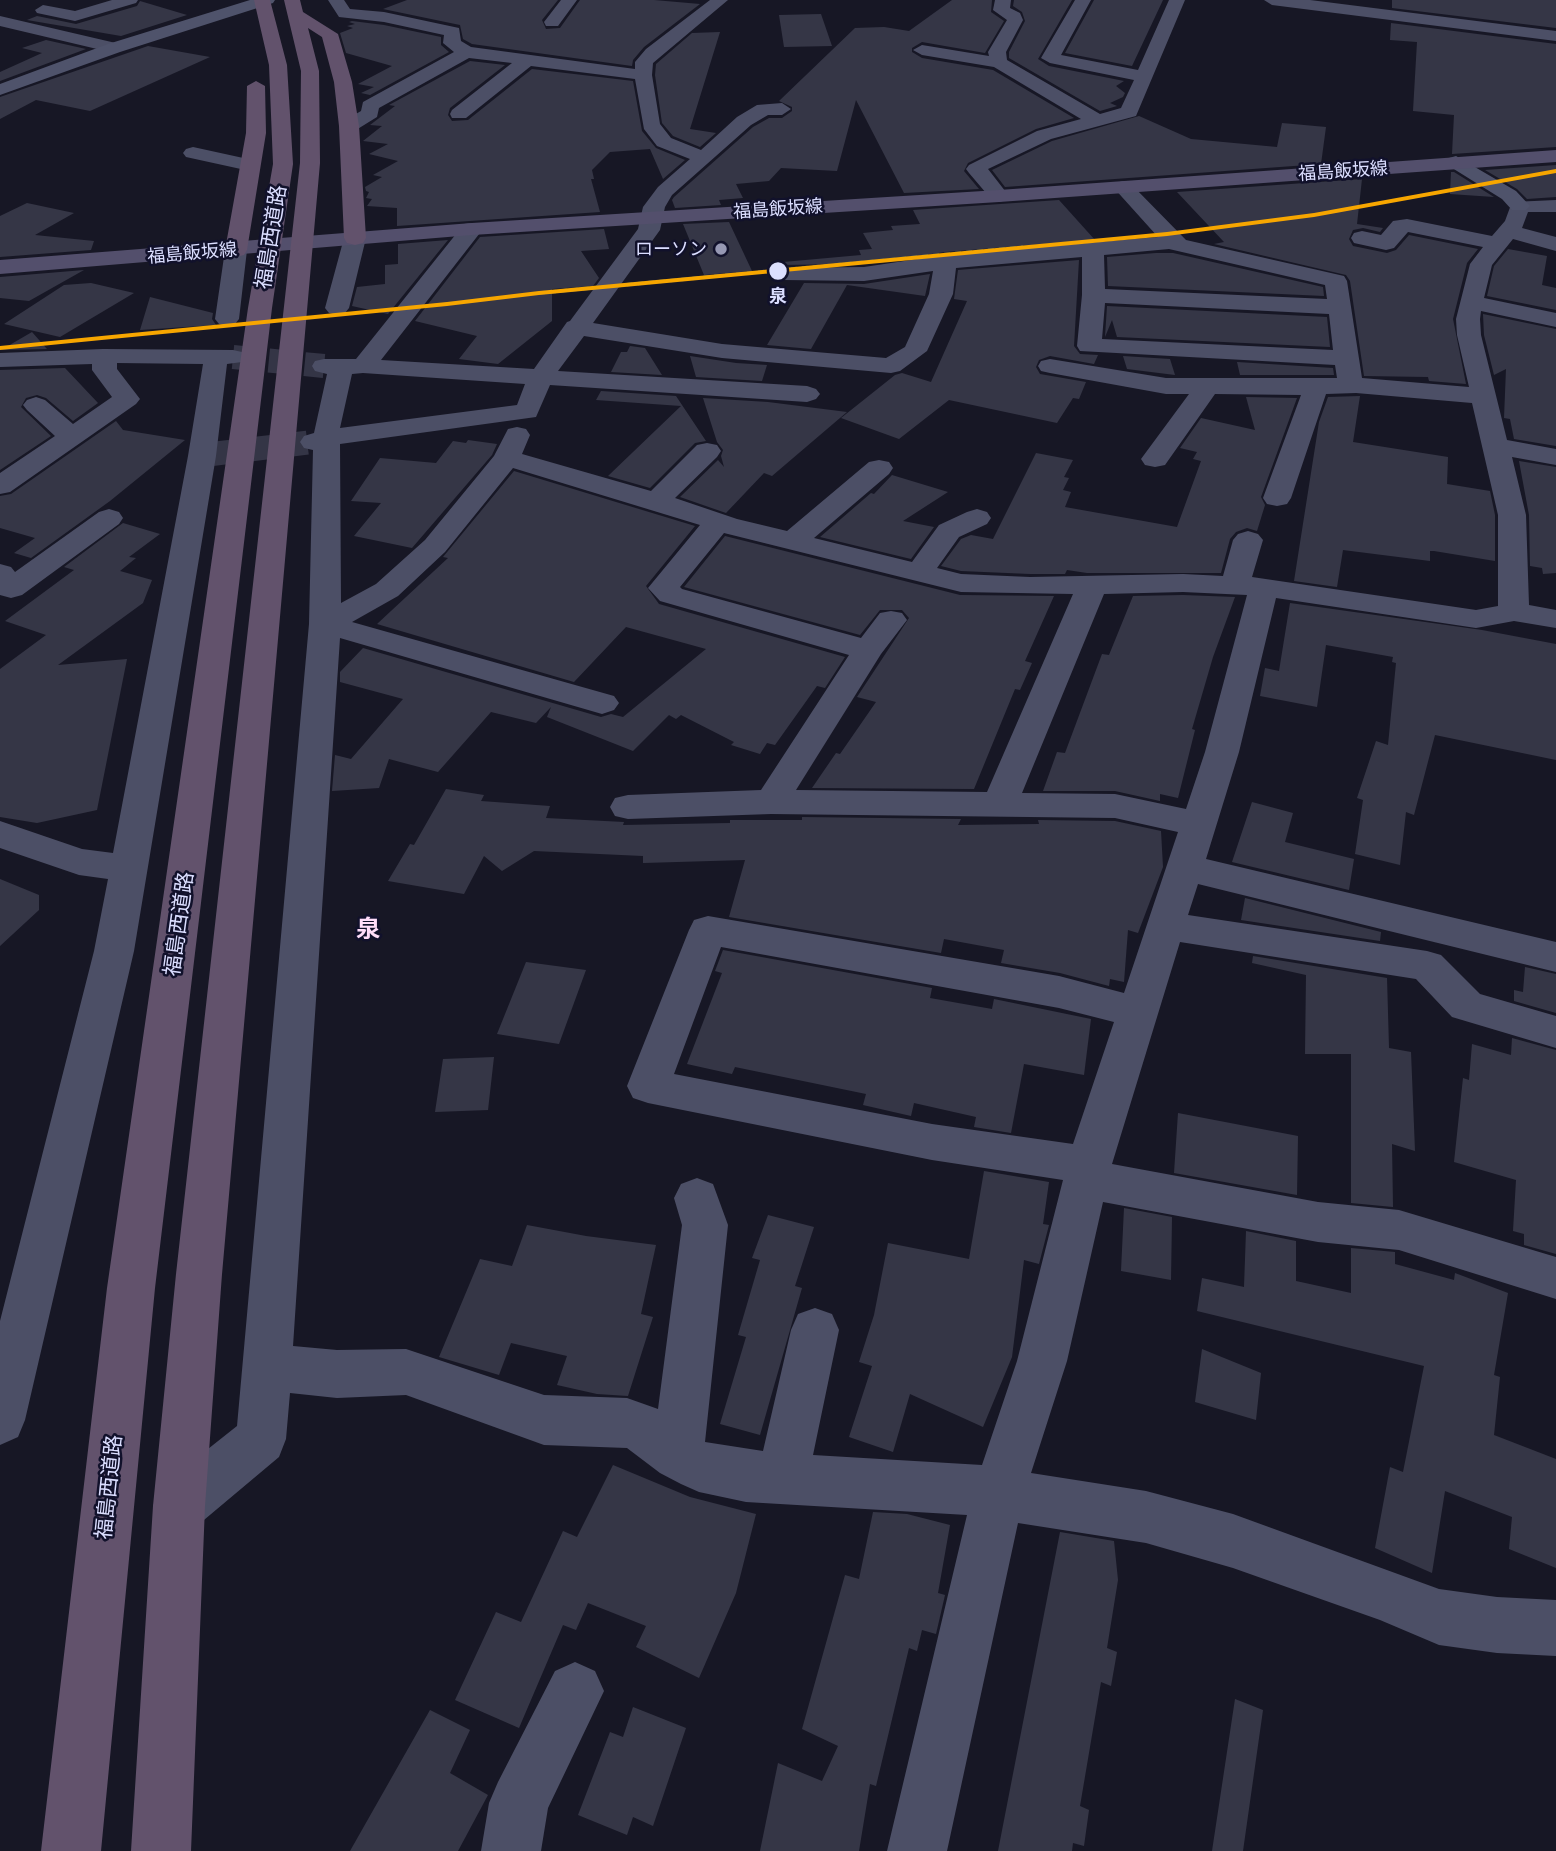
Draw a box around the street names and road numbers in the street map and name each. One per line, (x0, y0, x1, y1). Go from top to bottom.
street label: 福島飯坂線 (1297, 157, 1389, 185)
street label: 福島西道路 (250, 183, 292, 291)
street label: 福島飯坂線 (732, 195, 824, 223)
street label: 福島飯坂線 (146, 238, 238, 268)
street label: 福島西道路 (159, 870, 199, 978)
street label: 福島西道路 (91, 1433, 127, 1541)

